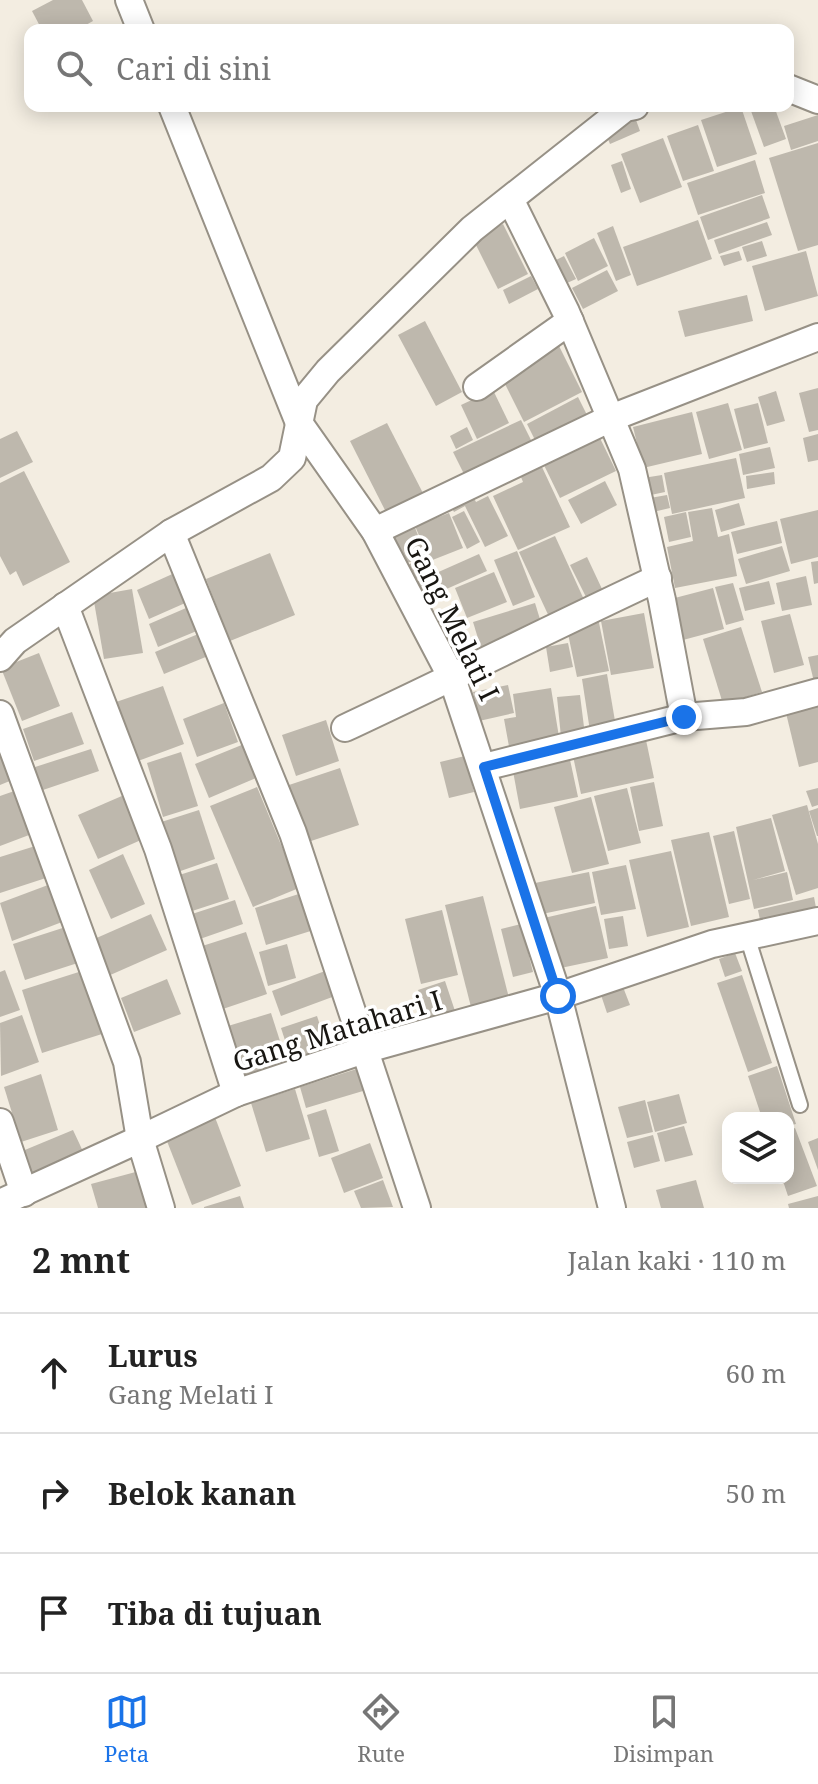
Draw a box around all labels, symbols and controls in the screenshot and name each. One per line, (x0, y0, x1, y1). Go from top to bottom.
search box (24, 24, 794, 112)
icon: search (52, 46, 96, 90)
text: Cari di sini (116, 48, 271, 89)
street label: Gang Melati I (397, 530, 509, 706)
route end (666, 699, 702, 735)
route start (540, 978, 576, 1014)
street label: Gang Matahari I (228, 980, 446, 1080)
map controls (722, 1112, 794, 1184)
button: layers (722, 1112, 794, 1184)
text: 2 mnt (32, 1237, 130, 1283)
text: Jalan kaki · 110 m (568, 1242, 786, 1278)
text: Lurus (108, 1335, 198, 1376)
icon: ahead (32, 1351, 76, 1395)
text: 60 m (726, 1355, 786, 1391)
text: Gang Melati I (108, 1376, 274, 1412)
icon: right (32, 1471, 76, 1515)
text: Belok kanan (108, 1473, 296, 1514)
text: 50 m (726, 1475, 786, 1511)
icon: arrive (32, 1591, 76, 1635)
text: Tiba di tujuan (108, 1593, 322, 1634)
tab: Peta (104, 1690, 149, 1768)
tab: Rute (357, 1690, 405, 1768)
tab: Disimpan (613, 1690, 714, 1768)

